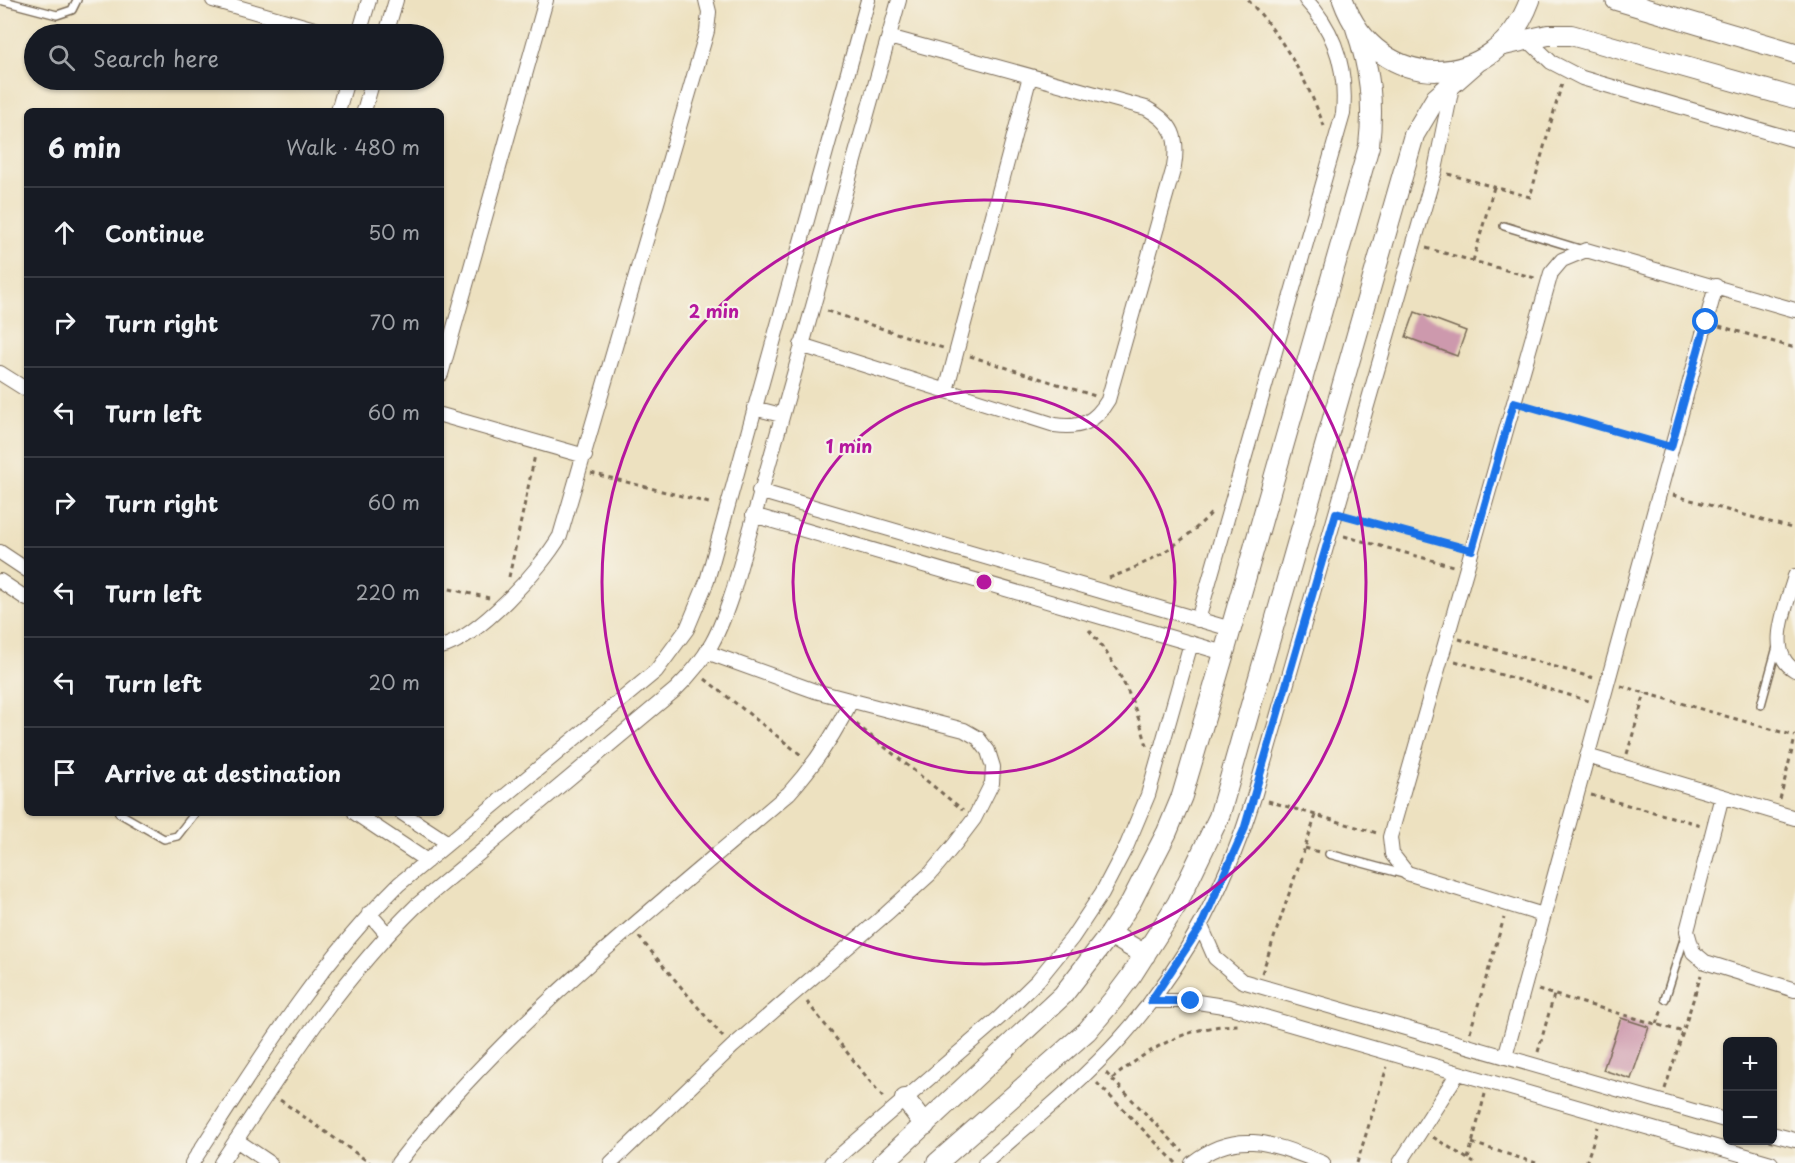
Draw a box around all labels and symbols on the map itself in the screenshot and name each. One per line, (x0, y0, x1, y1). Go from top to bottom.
text: 2 min (689, 297, 739, 324)
route start (1692, 308, 1718, 334)
text: 1 min (826, 432, 872, 459)
centre of rings (974, 572, 994, 592)
route end (1177, 987, 1203, 1013)

